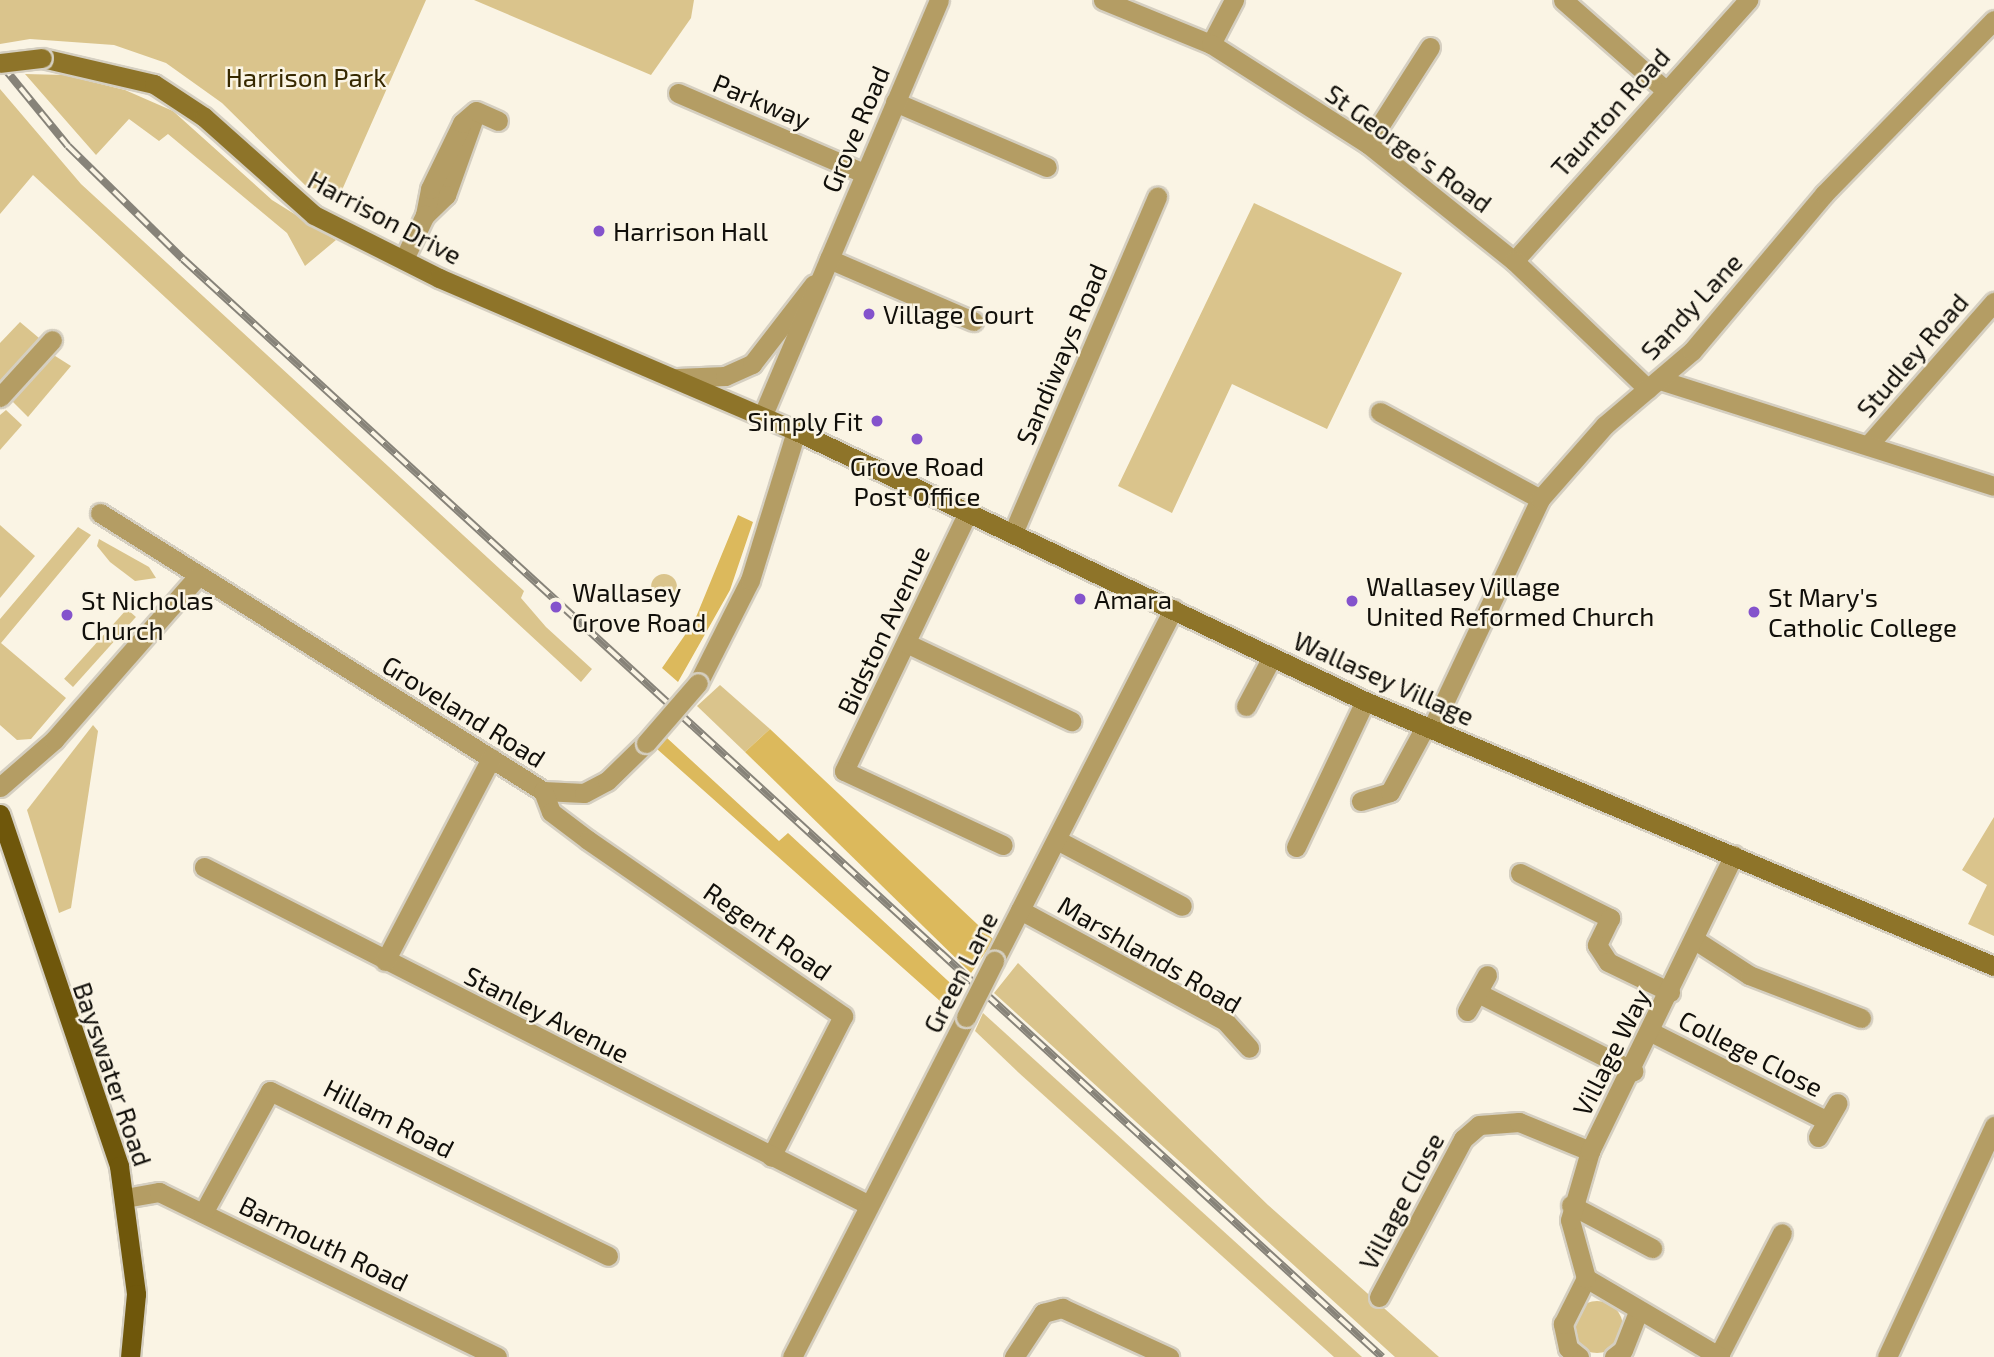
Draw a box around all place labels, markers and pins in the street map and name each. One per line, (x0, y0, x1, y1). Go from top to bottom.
place label: Harrison Hall (613, 215, 768, 247)
marker: Harrison Hall (591, 223, 607, 239)
place label: Village Court (883, 298, 1034, 330)
marker: Village Court (861, 306, 877, 322)
place label: Simply Fit (747, 405, 863, 437)
marker: Simply Fit (869, 413, 885, 429)
marker: Grove Road Post Office (909, 431, 925, 447)
place label: Grove Road Post Office (850, 450, 984, 512)
place label: Wallasey Village United Reformed Church (1366, 570, 1654, 632)
place label: Wallasey Grove Road (572, 576, 706, 638)
place label: St Mary's Catholic College (1768, 581, 1957, 642)
place label: Amara (1094, 583, 1172, 615)
place label: St Nicholas Church (81, 584, 214, 646)
marker: Amara (1072, 591, 1088, 607)
marker: Wallasey Village United Reformed Church (1344, 593, 1360, 609)
marker: Wallasey Grove Road (546, 597, 566, 617)
marker: St Mary's Catholic College (1746, 604, 1762, 620)
marker: St Nicholas Church (59, 607, 75, 623)

